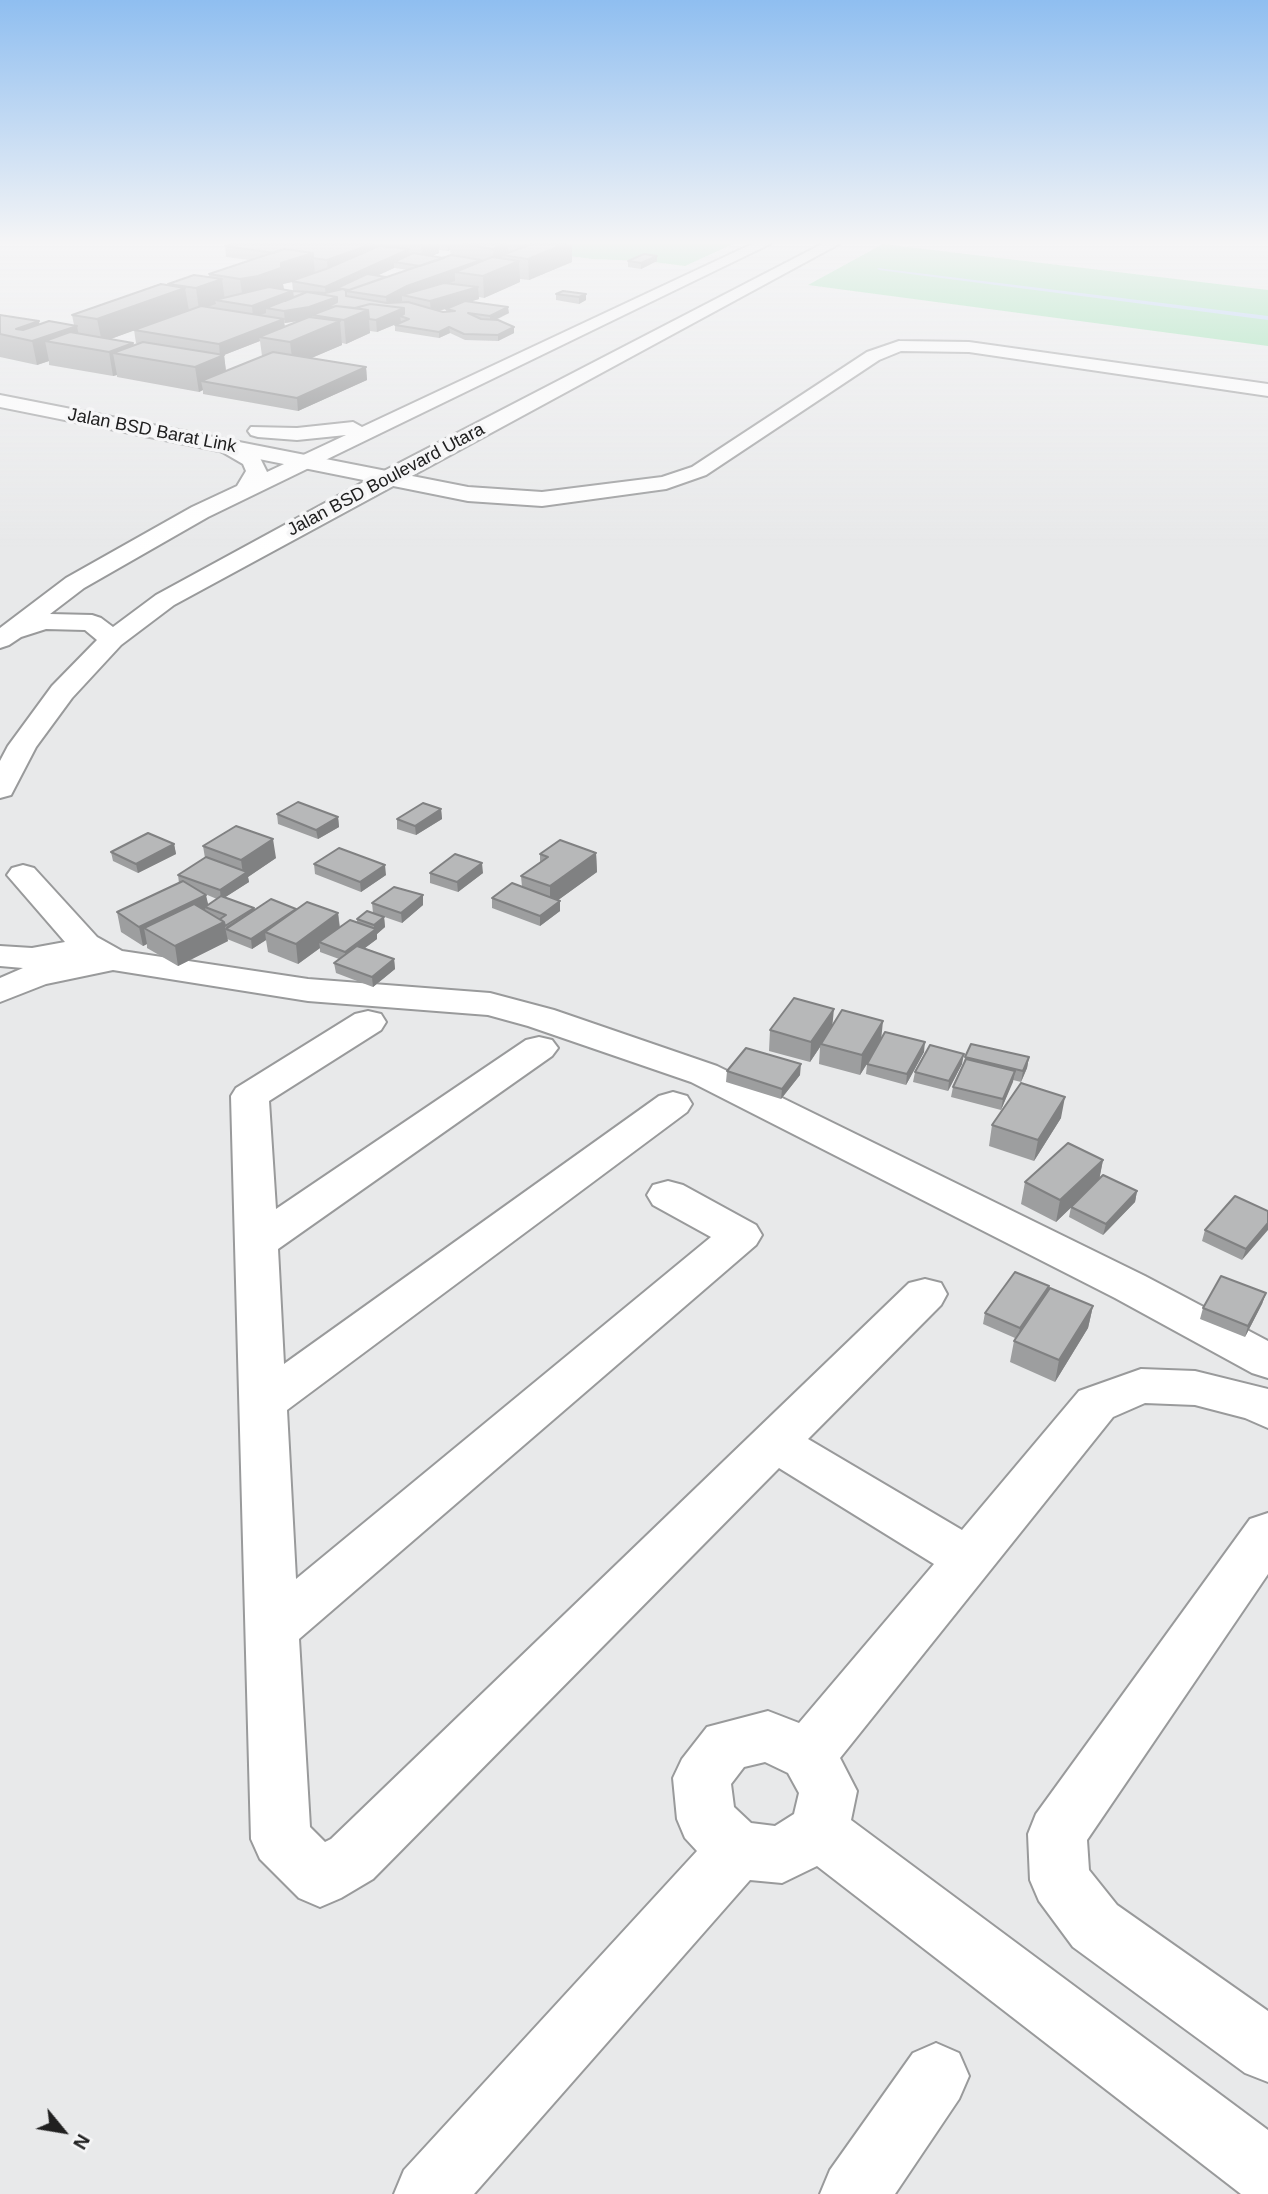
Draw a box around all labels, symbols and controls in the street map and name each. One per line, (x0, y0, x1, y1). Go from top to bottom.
street label: Jalan BSD Barat Link (66, 404, 238, 458)
street label: Jalan BSD Boulevard Utara (284, 419, 488, 541)
north arrow (28, 2096, 98, 2166)
text: N (69, 2131, 94, 2153)

